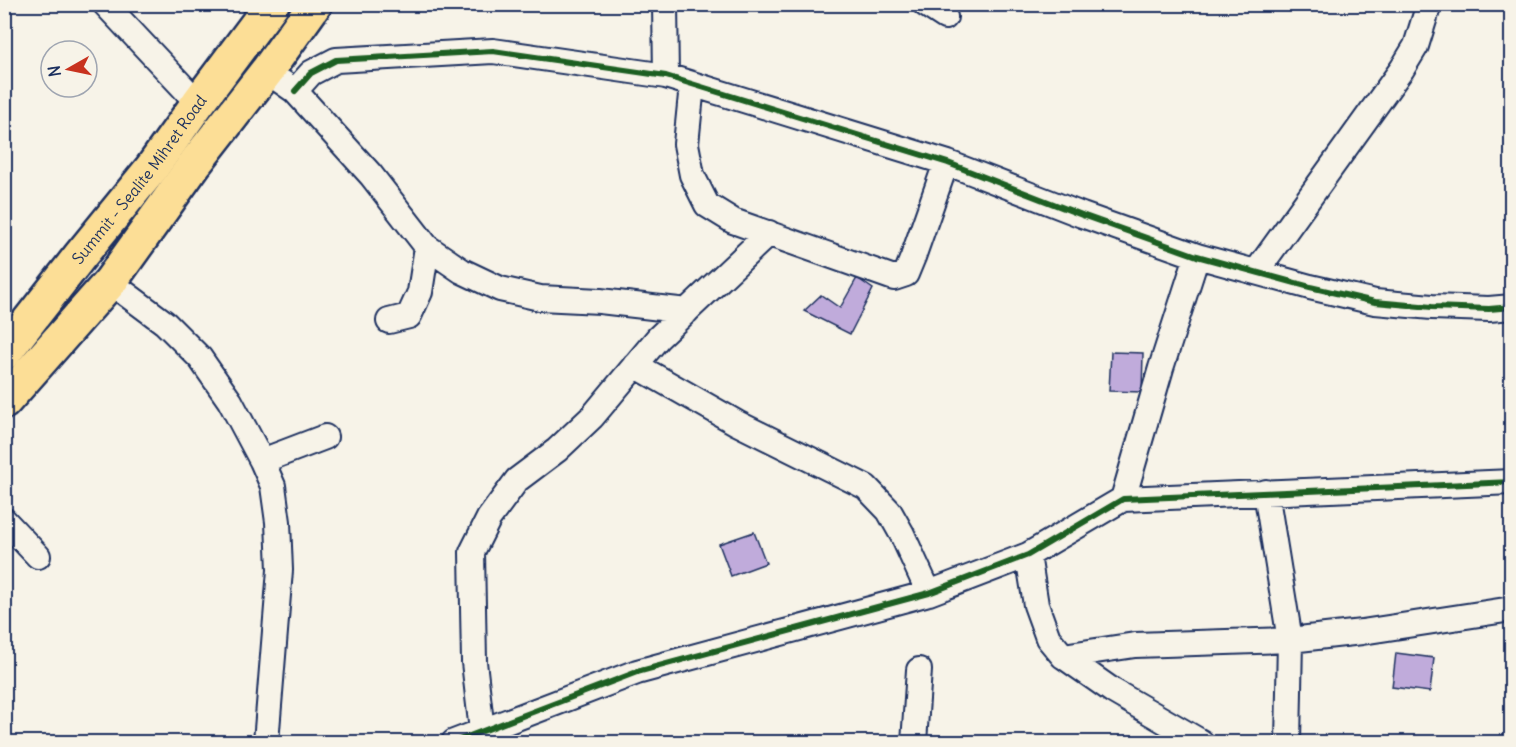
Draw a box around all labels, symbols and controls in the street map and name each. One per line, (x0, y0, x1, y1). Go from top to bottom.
north arrow (39, 39, 99, 99)
text: N (43, 64, 65, 78)
street label: Summit - Sealite Mihret Road (67, 91, 211, 268)

